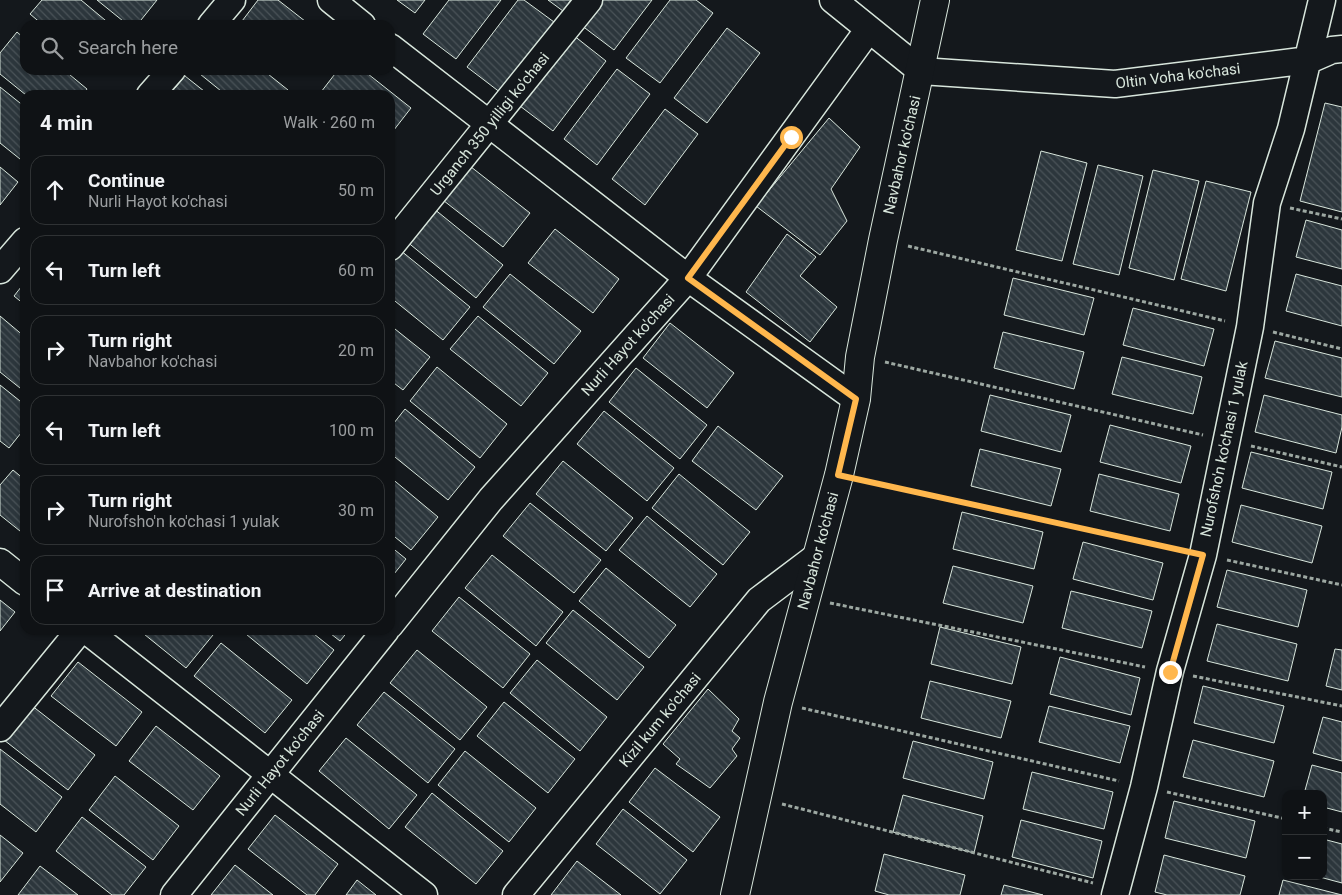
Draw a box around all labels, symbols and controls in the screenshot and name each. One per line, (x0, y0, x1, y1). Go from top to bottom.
search box (20, 20, 395, 75)
icon: search (38, 34, 66, 62)
text: Search here (78, 36, 178, 59)
street label: Urganch 350 yilligi ko'chasi (427, 49, 553, 199)
street label: Oltin Voha ko'chasi (1115, 59, 1241, 93)
street label: Navbahor ko'chasi (880, 94, 924, 216)
text: 4 min (40, 111, 93, 135)
text: Walk · 260 m (283, 113, 375, 132)
route start (780, 126, 803, 149)
text: Continue (88, 169, 165, 192)
icon: ahead (41, 176, 69, 204)
text: 50 m (338, 181, 374, 200)
text: Nurli Hayot ko'chasi (88, 192, 228, 211)
icon: left (41, 256, 69, 284)
text: Turn left (88, 259, 161, 282)
text: 60 m (338, 261, 374, 280)
street label: Nurli Hayot ko'chasi (577, 290, 679, 400)
text: Turn right (88, 329, 172, 352)
icon: right (41, 336, 69, 364)
text: 20 m (338, 341, 374, 360)
text: Navbahor ko'chasi (88, 352, 217, 371)
street label: Nurofsho'n ko'chasi 1 yulak (1197, 359, 1252, 539)
icon: left (41, 416, 69, 444)
text: Turn left (88, 419, 161, 442)
text: 100 m (329, 421, 374, 440)
text: Turn right (88, 489, 172, 512)
street label: Navbahor ko'chasi (794, 490, 842, 612)
icon: right (41, 496, 69, 524)
text: 30 m (338, 501, 374, 520)
text: Nurofsho'n ko'chasi 1 yulak (88, 512, 279, 531)
icon: arrive (41, 576, 69, 604)
text: Arrive at destination (88, 579, 261, 602)
route end (1159, 661, 1182, 684)
street label: Kizil kum ko'chasi (615, 669, 705, 771)
street label: Nurli Hayot ko'chasi (232, 706, 328, 820)
map controls (1282, 790, 1327, 880)
button: + (1282, 790, 1327, 835)
button: − (1282, 835, 1327, 880)

